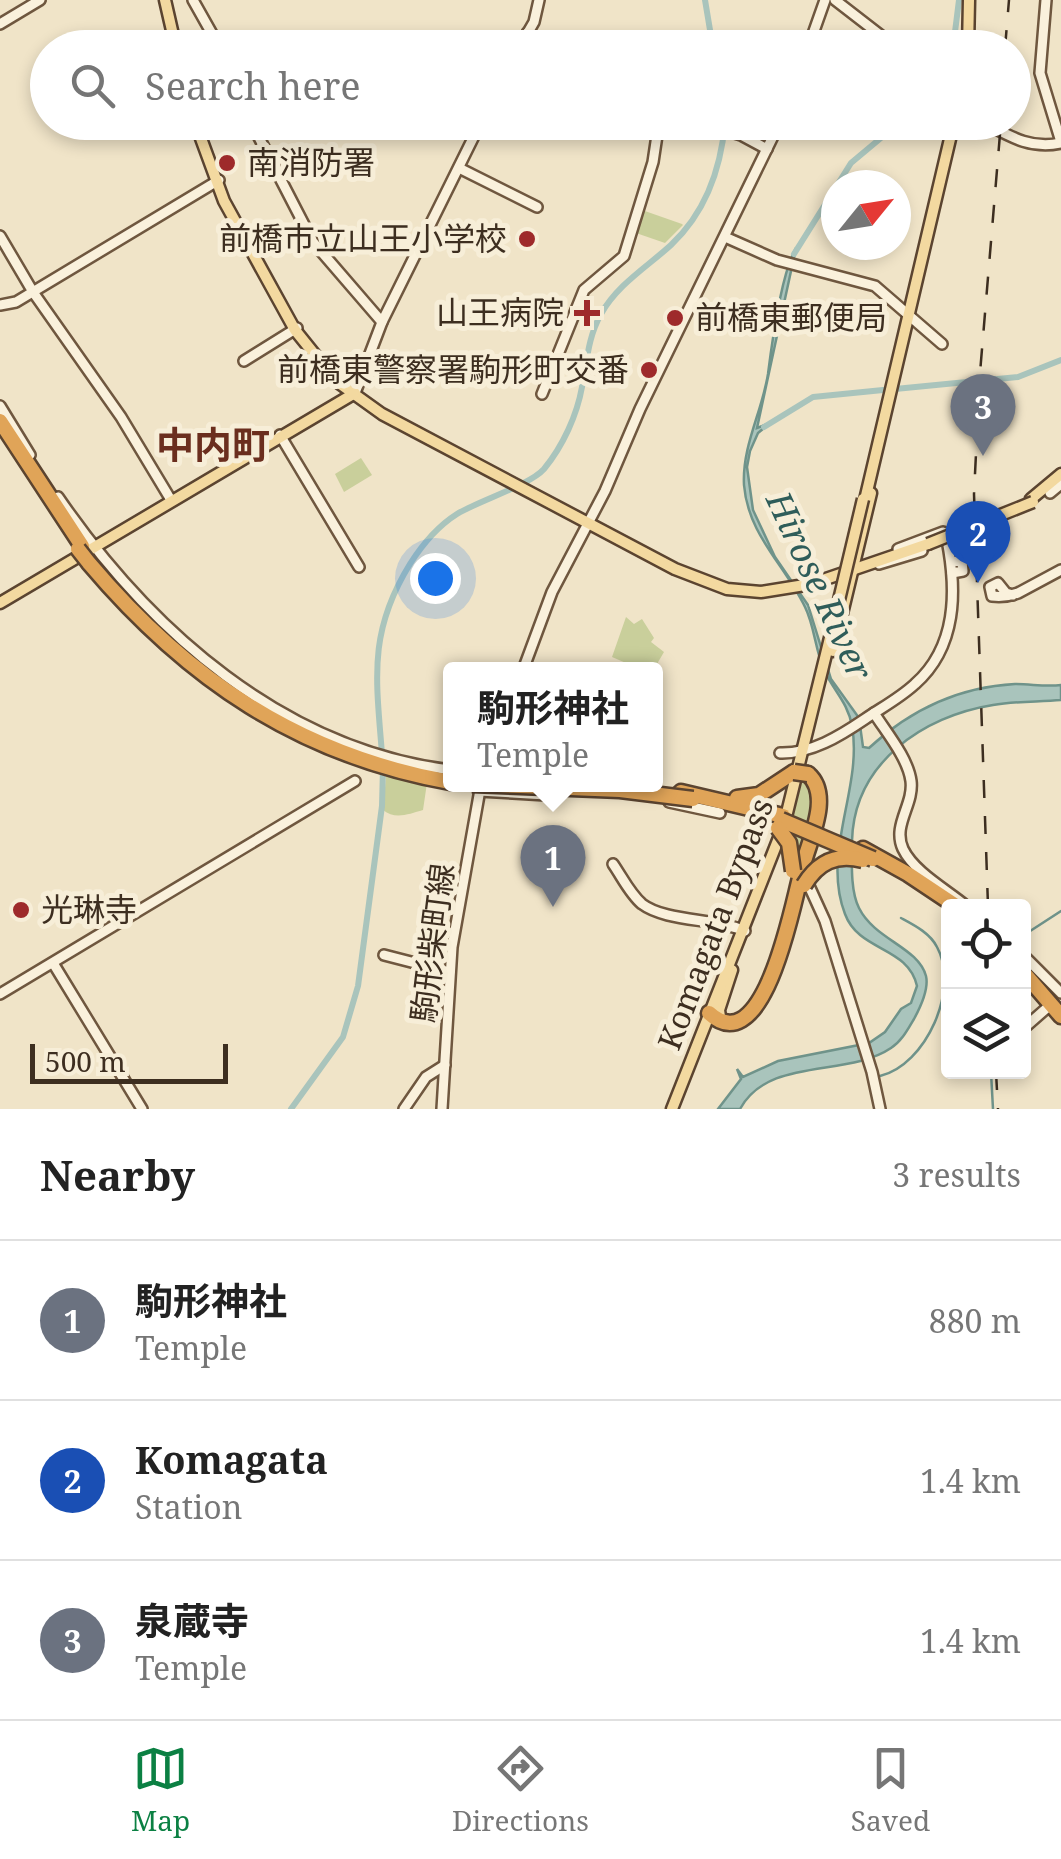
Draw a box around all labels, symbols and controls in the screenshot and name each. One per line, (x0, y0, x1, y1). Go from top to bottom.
search box (30, 30, 1031, 140)
icon: search (65, 58, 120, 113)
text: Search here (145, 59, 361, 111)
place label: 南消防署 (247, 140, 375, 183)
marker: 南消防署 (216, 152, 238, 174)
north arrow (821, 170, 911, 260)
place label: 前橋市立山王小学校 (219, 216, 507, 259)
marker: 前橋市立山王小学校 (516, 228, 538, 250)
place label: 山王病院 (436, 290, 564, 333)
place label: 前橋東郵便局 (695, 295, 887, 338)
marker: 山王病院 (574, 300, 600, 326)
marker: 前橋東郵便局 (664, 307, 686, 329)
place label: 前橋東警察署駒形町交番 (277, 347, 629, 390)
marker: 前橋東警察署駒形町交番 (638, 359, 660, 381)
pin: 3 (950, 374, 1016, 456)
district label: 中内町 (156, 418, 270, 470)
water label: Hirose River (756, 482, 885, 688)
pin: 2 (946, 500, 1010, 583)
your location (410, 553, 461, 604)
popup (443, 662, 663, 792)
text: 駒形神社 (477, 681, 629, 733)
text: Temple (477, 733, 589, 776)
street label: Komagata Bypass (647, 791, 782, 1055)
pin: 1 (520, 824, 586, 907)
street label: 駒形柴町線 (400, 861, 463, 1025)
place label: 光琳寺 (41, 887, 137, 930)
marker: 光琳寺 (10, 899, 32, 921)
map controls (941, 899, 1031, 1079)
button: locate (941, 899, 1031, 989)
button: layers (941, 989, 1031, 1079)
scale bar (30, 1039, 228, 1084)
text: 500 m (45, 1042, 126, 1080)
text: Nearby (40, 1146, 195, 1203)
text: 3 results (892, 1153, 1021, 1196)
text: 駒形神社 (135, 1274, 287, 1326)
text: 1 (63, 1299, 82, 1342)
text: 880 m (929, 1299, 1021, 1342)
text: Temple (135, 1326, 247, 1369)
text: Komagata (135, 1433, 328, 1485)
text: 2 (63, 1459, 82, 1502)
text: 1.4 km (920, 1459, 1021, 1502)
text: Station (135, 1485, 242, 1528)
text: 泉蔵寺 (135, 1594, 249, 1646)
text: 3 (63, 1619, 82, 1662)
text: 1.4 km (920, 1619, 1021, 1662)
text: Temple (135, 1646, 247, 1689)
tab: Map (131, 1741, 190, 1839)
tab: Directions (452, 1741, 589, 1839)
tab: Saved (851, 1741, 930, 1839)

